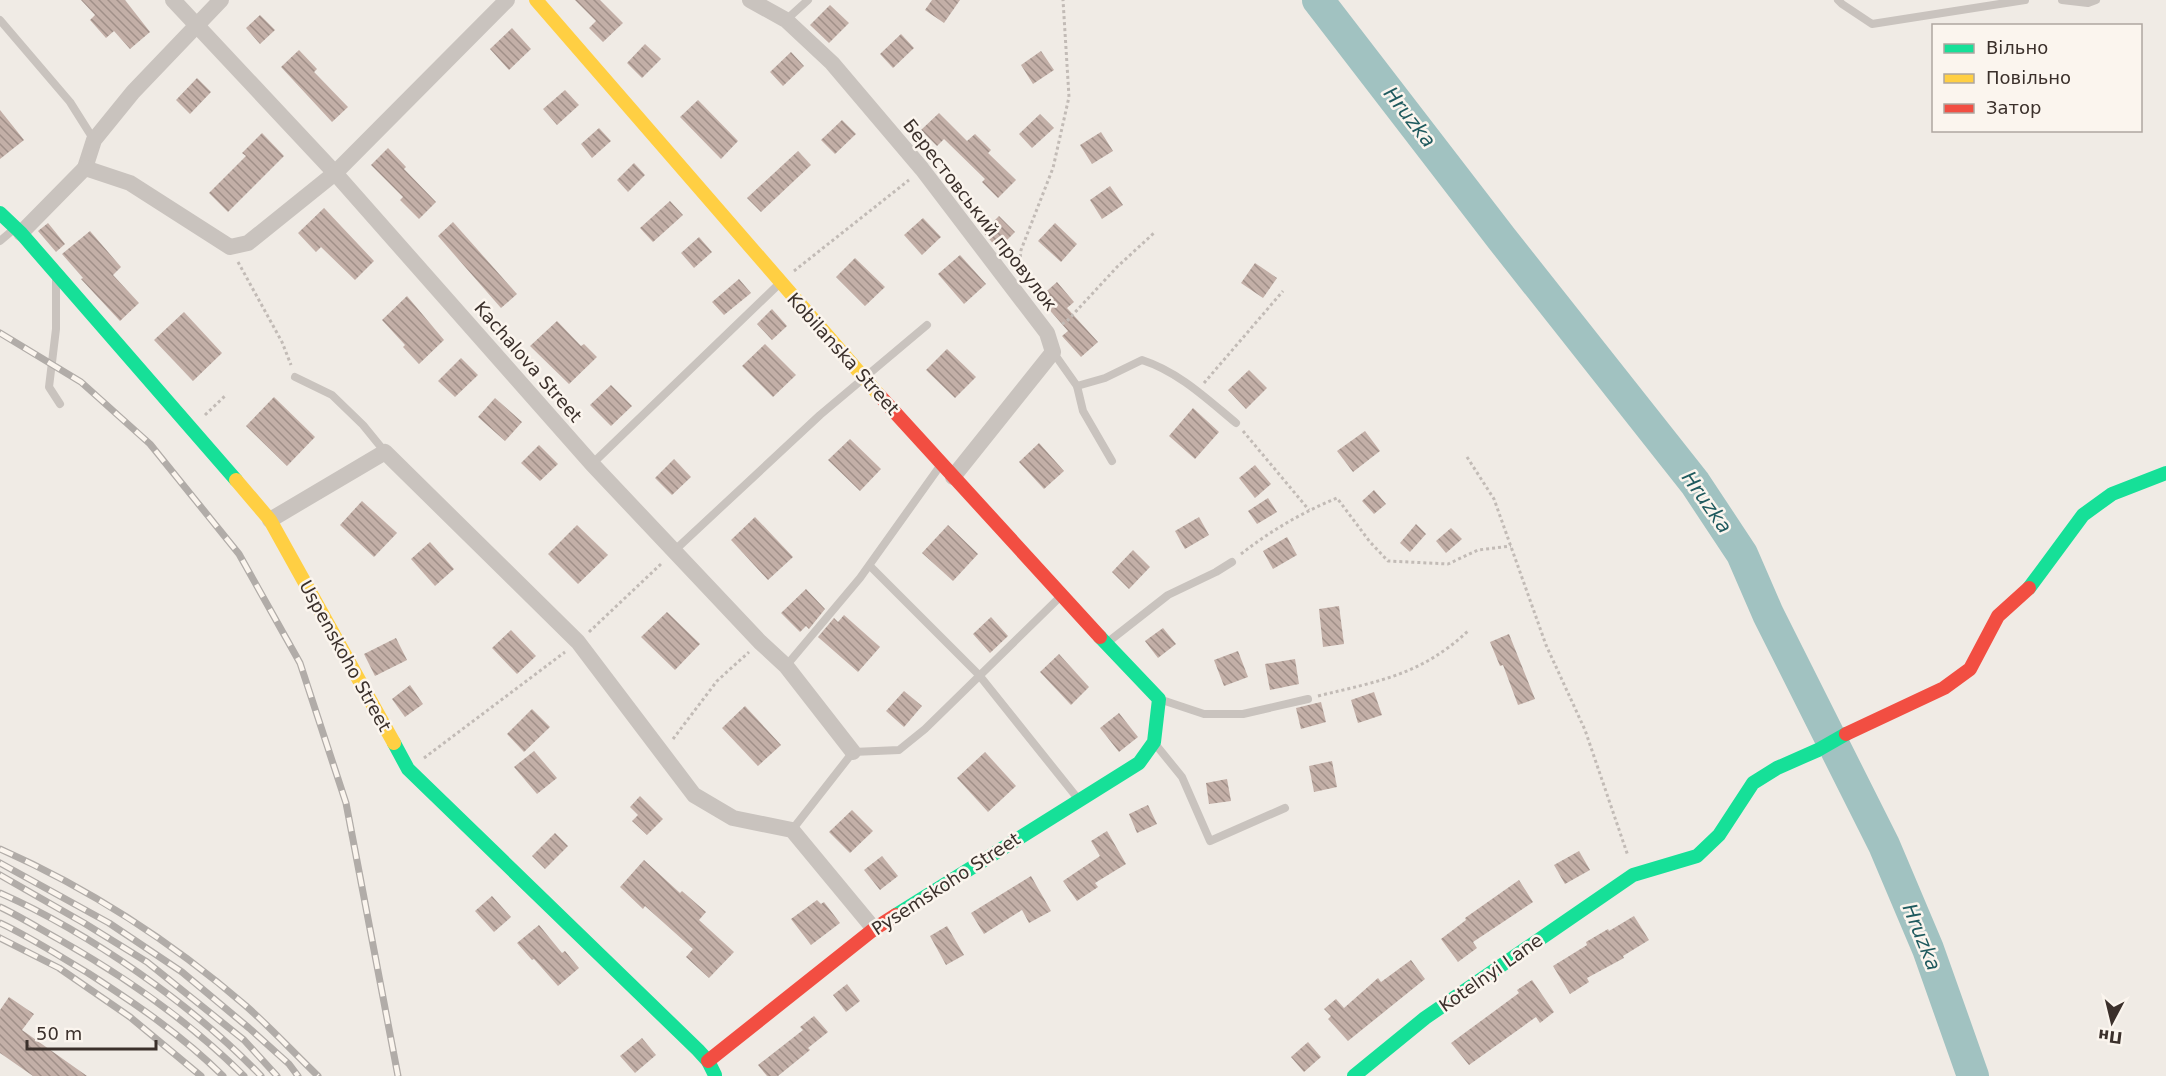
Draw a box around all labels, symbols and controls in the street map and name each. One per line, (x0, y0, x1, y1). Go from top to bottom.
legend (1932, 24, 2142, 132)
text: Вільно (1986, 37, 2048, 58)
text: Повільно (1986, 67, 2071, 88)
water label: Hruzka (1379, 82, 1441, 152)
text: Затор (1986, 97, 2042, 118)
street label: Берестовський провулок (899, 115, 1062, 315)
street label: Kobilanska Street (783, 288, 904, 419)
street label: Kachalova Street (470, 297, 586, 426)
water label: Hruzka (1677, 466, 1737, 538)
street label: Uspenskoho Street (295, 577, 396, 735)
street label: Pysemskoho Street (868, 828, 1024, 939)
water label: Hruzka (1898, 900, 1946, 974)
street label: Kotelnyi Lane (1435, 929, 1546, 1016)
north arrow (2082, 992, 2142, 1052)
scale bar (27, 1013, 156, 1051)
text: 50 m (36, 1023, 82, 1044)
text: Пн (2097, 1025, 2124, 1047)

